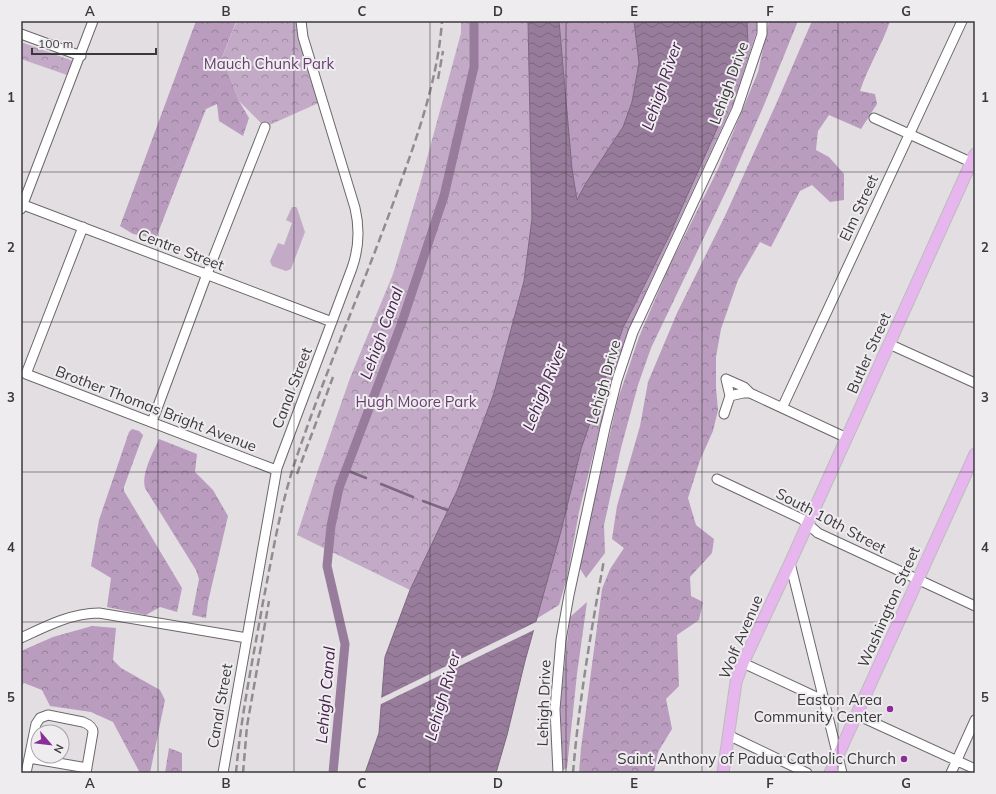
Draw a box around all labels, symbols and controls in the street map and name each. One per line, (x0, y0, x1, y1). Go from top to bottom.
text: A (85, 3, 95, 19)
text: B (222, 3, 231, 19)
text: C (358, 3, 367, 19)
text: D (493, 3, 503, 19)
text: E (630, 3, 638, 19)
text: F (766, 3, 774, 19)
text: G (901, 3, 911, 19)
scale bar (32, 30, 156, 56)
text: 100 m (38, 36, 73, 51)
water label: Lehigh River (637, 38, 686, 133)
street label: Lehigh Drive (705, 39, 752, 127)
park label: Mauch Chunk Park (204, 54, 334, 73)
text: 1 (7, 89, 15, 105)
text: 1 (981, 89, 989, 105)
street label: Elm Street (835, 172, 882, 244)
street label: Centre Street (135, 224, 227, 275)
text: 2 (7, 239, 15, 255)
text: 2 (981, 239, 989, 255)
water label: Lehigh Canal (355, 284, 407, 382)
street label: Butler Street (842, 309, 895, 396)
street label: Lehigh Drive (582, 338, 625, 426)
water label: Lehigh River (518, 340, 571, 433)
street label: Canal Street (267, 344, 316, 431)
street label: Brother Thomas Bright Avenue (53, 361, 259, 456)
text: 3 (7, 389, 15, 405)
text: 3 (981, 389, 989, 405)
park label: Hugh Moore Park (356, 392, 477, 411)
street label: South 10th Street (773, 484, 890, 558)
text: 4 (7, 539, 15, 555)
text: 4 (981, 539, 989, 555)
street label: Washington Street (853, 543, 924, 670)
street label: Wolf Avenue (714, 592, 767, 682)
water label: Lehigh Canal (311, 646, 339, 744)
water label: Lehigh River (420, 648, 465, 743)
street label: Lehigh Drive (532, 659, 555, 747)
street label: Canal Street (203, 662, 236, 750)
text: 5 (7, 689, 15, 705)
text: 5 (981, 689, 989, 705)
place label: Easton Area Community Center (754, 690, 883, 726)
marker: Easton Area Community Center (885, 704, 895, 714)
north arrow (30, 724, 70, 764)
text: N (51, 742, 67, 756)
place label: Saint Anthony of Padua Catholic Church (617, 749, 896, 768)
marker: Saint Anthony of Padua Catholic Church (899, 754, 909, 764)
text: A (85, 775, 95, 791)
text: B (222, 775, 231, 791)
text: C (358, 775, 367, 791)
text: D (493, 775, 503, 791)
text: E (630, 775, 638, 791)
text: F (766, 775, 774, 791)
text: G (901, 775, 911, 791)

